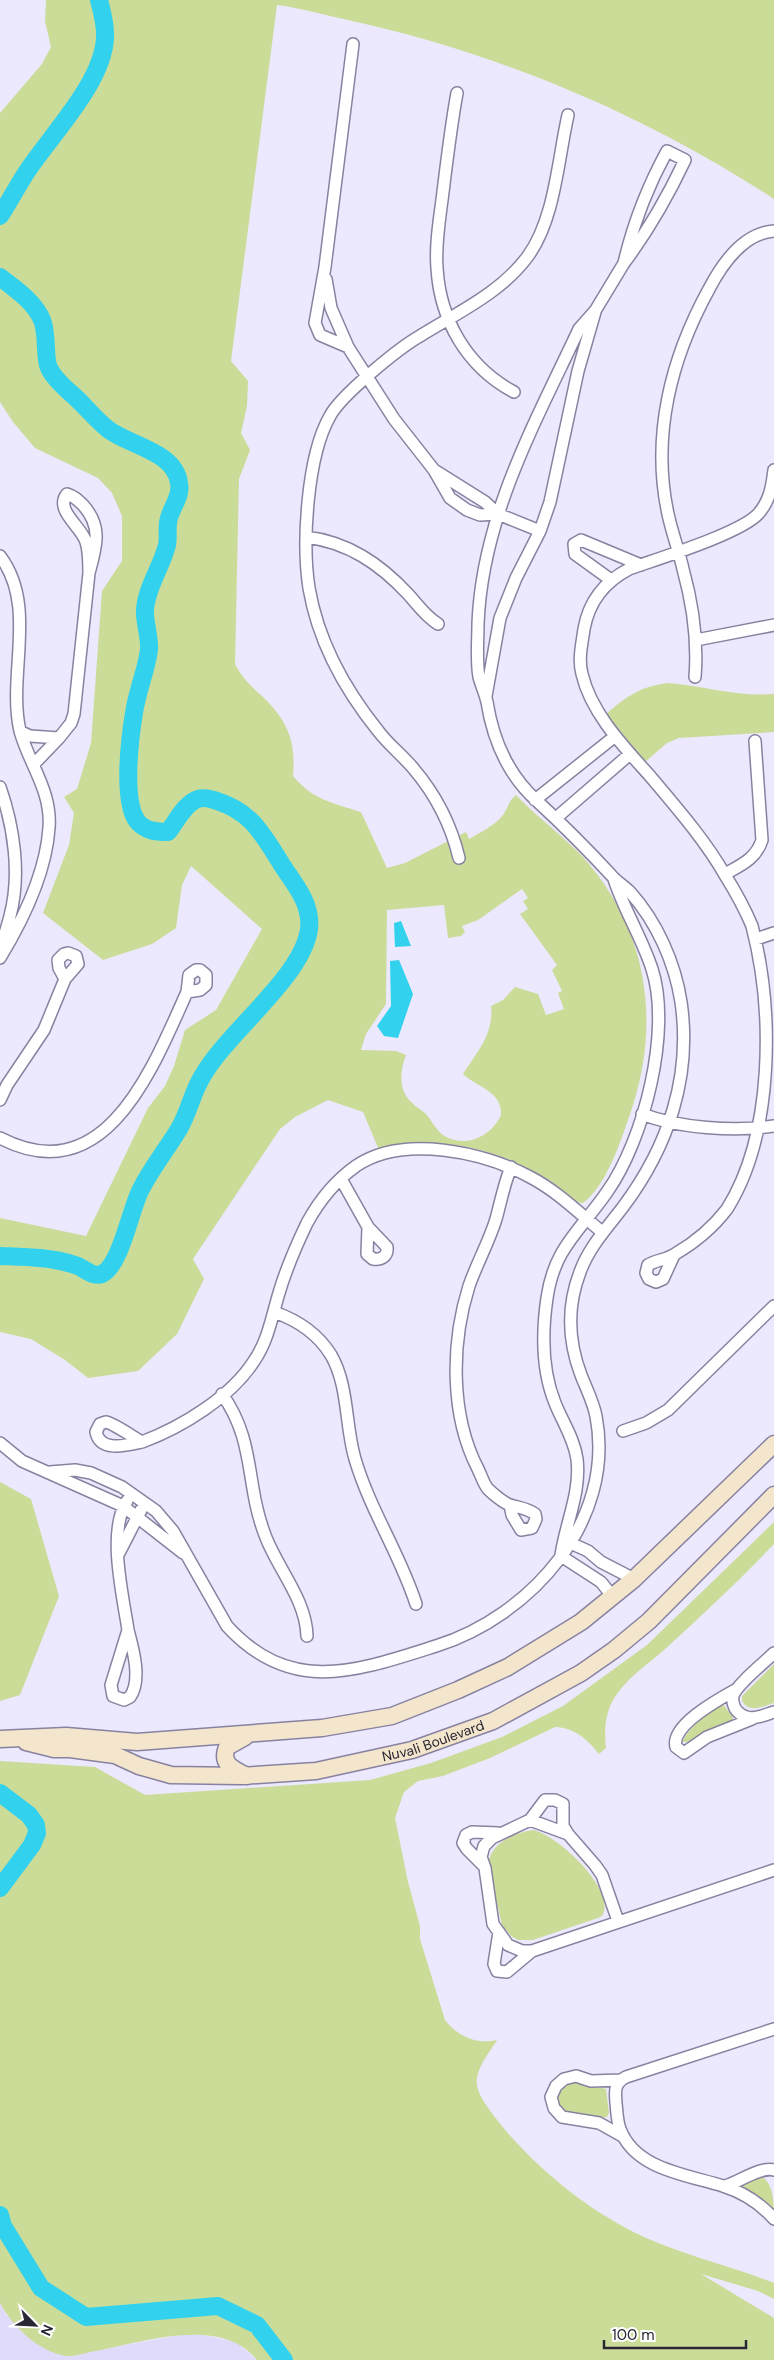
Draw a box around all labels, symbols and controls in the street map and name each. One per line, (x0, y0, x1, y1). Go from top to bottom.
street label: Nuvali Boulevard (380, 1716, 487, 1765)
north arrow (10, 2300, 60, 2350)
scale bar (604, 2318, 746, 2350)
text: N (37, 2322, 57, 2339)
text: 100 m (612, 2325, 655, 2345)

